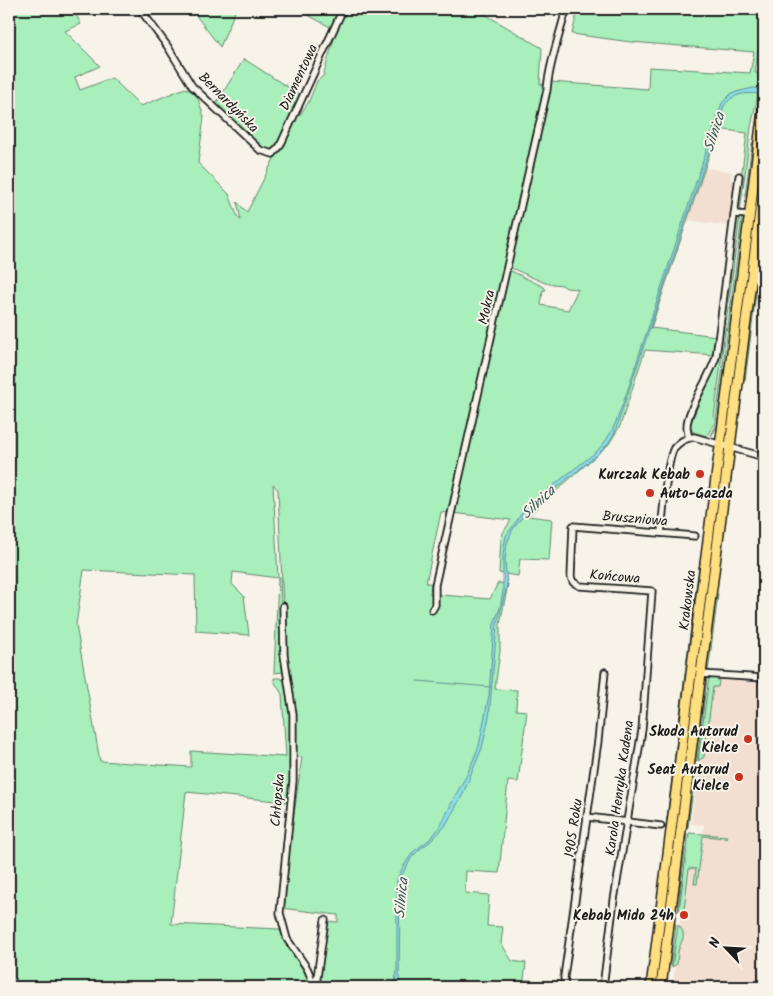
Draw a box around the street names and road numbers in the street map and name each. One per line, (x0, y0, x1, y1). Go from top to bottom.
street label: Diamentowa (274, 40, 324, 115)
street label: Bernardyńska (193, 67, 264, 138)
street label: Mokra (472, 288, 502, 327)
street label: Bruszniowa (601, 505, 669, 533)
street label: Końcowa (589, 564, 641, 590)
street label: Krakowska (673, 569, 703, 632)
street label: Karola Henryka Kadena (600, 719, 640, 857)
street label: Chłopska (265, 773, 291, 827)
street label: 1905 Roku (559, 797, 589, 859)

